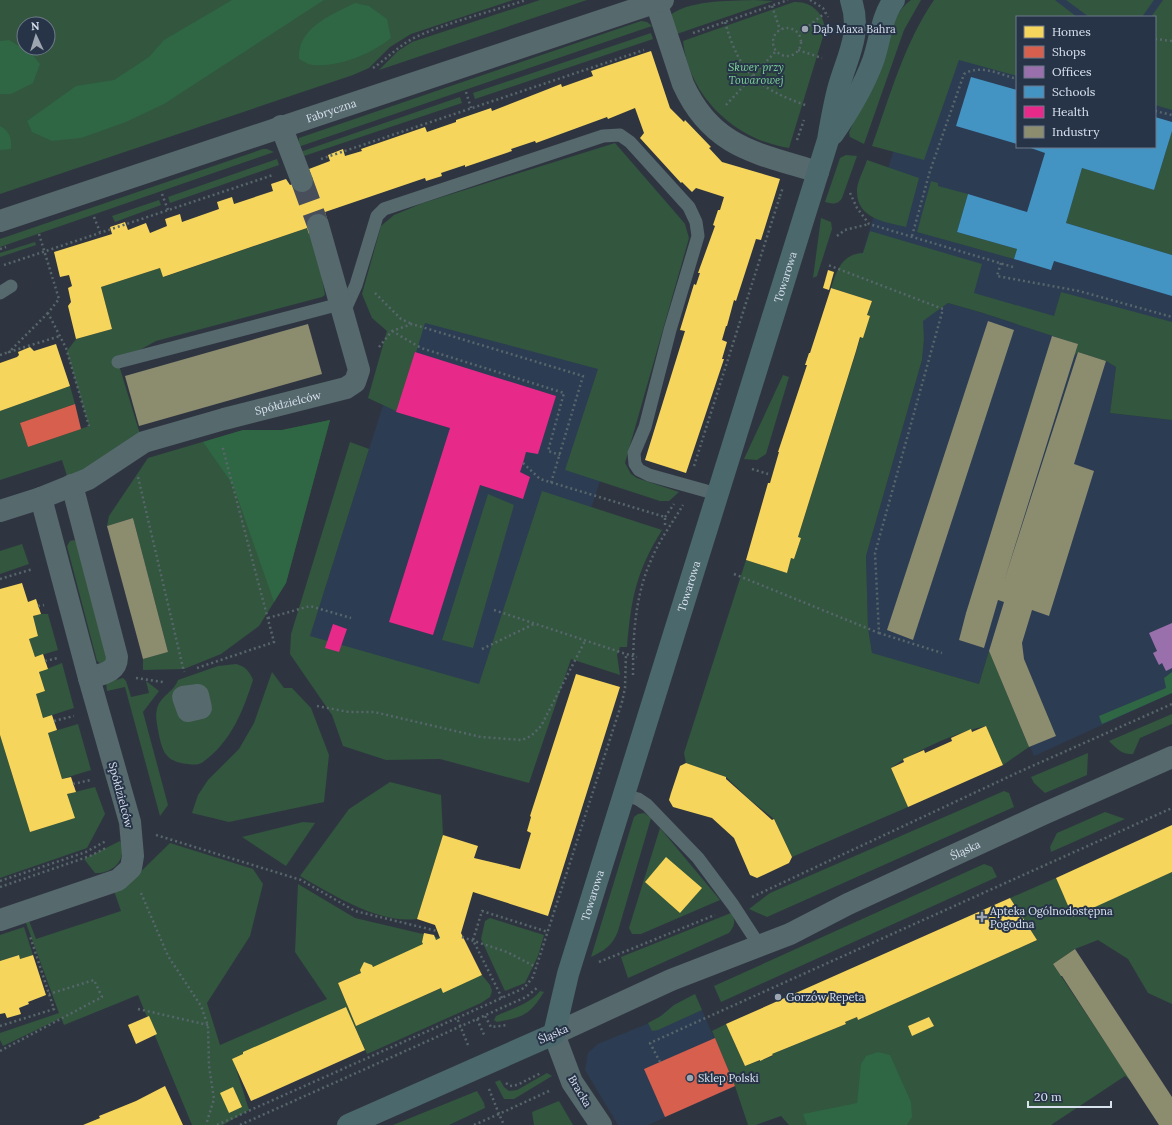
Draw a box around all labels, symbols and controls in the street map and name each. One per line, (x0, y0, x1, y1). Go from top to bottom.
north arrow (16, 16, 56, 56)
legend (1016, 16, 1156, 148)
text: N (31, 19, 41, 33)
place label: Dąb Maxa Bahra (813, 22, 896, 36)
marker: Dąb Maxa Bahra (800, 24, 810, 34)
text: Homes (1052, 24, 1091, 39)
text: Shops (1052, 44, 1086, 59)
park label: Skwer przy Towarowej (728, 60, 784, 87)
text: Offices (1052, 64, 1092, 79)
text: Schools (1052, 84, 1096, 99)
street label: Fabryczna (304, 96, 358, 126)
text: Health (1052, 104, 1089, 119)
text: Industry (1052, 124, 1100, 139)
street label: Towarowa (771, 249, 800, 304)
street label: Spółdzielców (253, 388, 323, 418)
street label: Towarowa (674, 559, 703, 613)
street label: Spółdzielców (105, 761, 137, 830)
street label: Śląska (948, 837, 983, 863)
street label: Towarowa (578, 868, 607, 923)
place label: Apteka Ogólnodostępna Pogodna (989, 904, 1113, 931)
marker: Apteka Ogólnodostępna Pogodna (977, 912, 987, 922)
place label: Gorzów Repeta (786, 990, 865, 1004)
marker: Gorzów Repeta (773, 992, 783, 1002)
street label: Śląska (536, 1021, 571, 1047)
place label: Sklep Polski (698, 1071, 759, 1085)
street label: Bracka (565, 1073, 595, 1110)
marker: Sklep Polski (685, 1073, 695, 1083)
scale bar (1028, 1083, 1111, 1109)
text: 20 m (1034, 1089, 1062, 1104)

